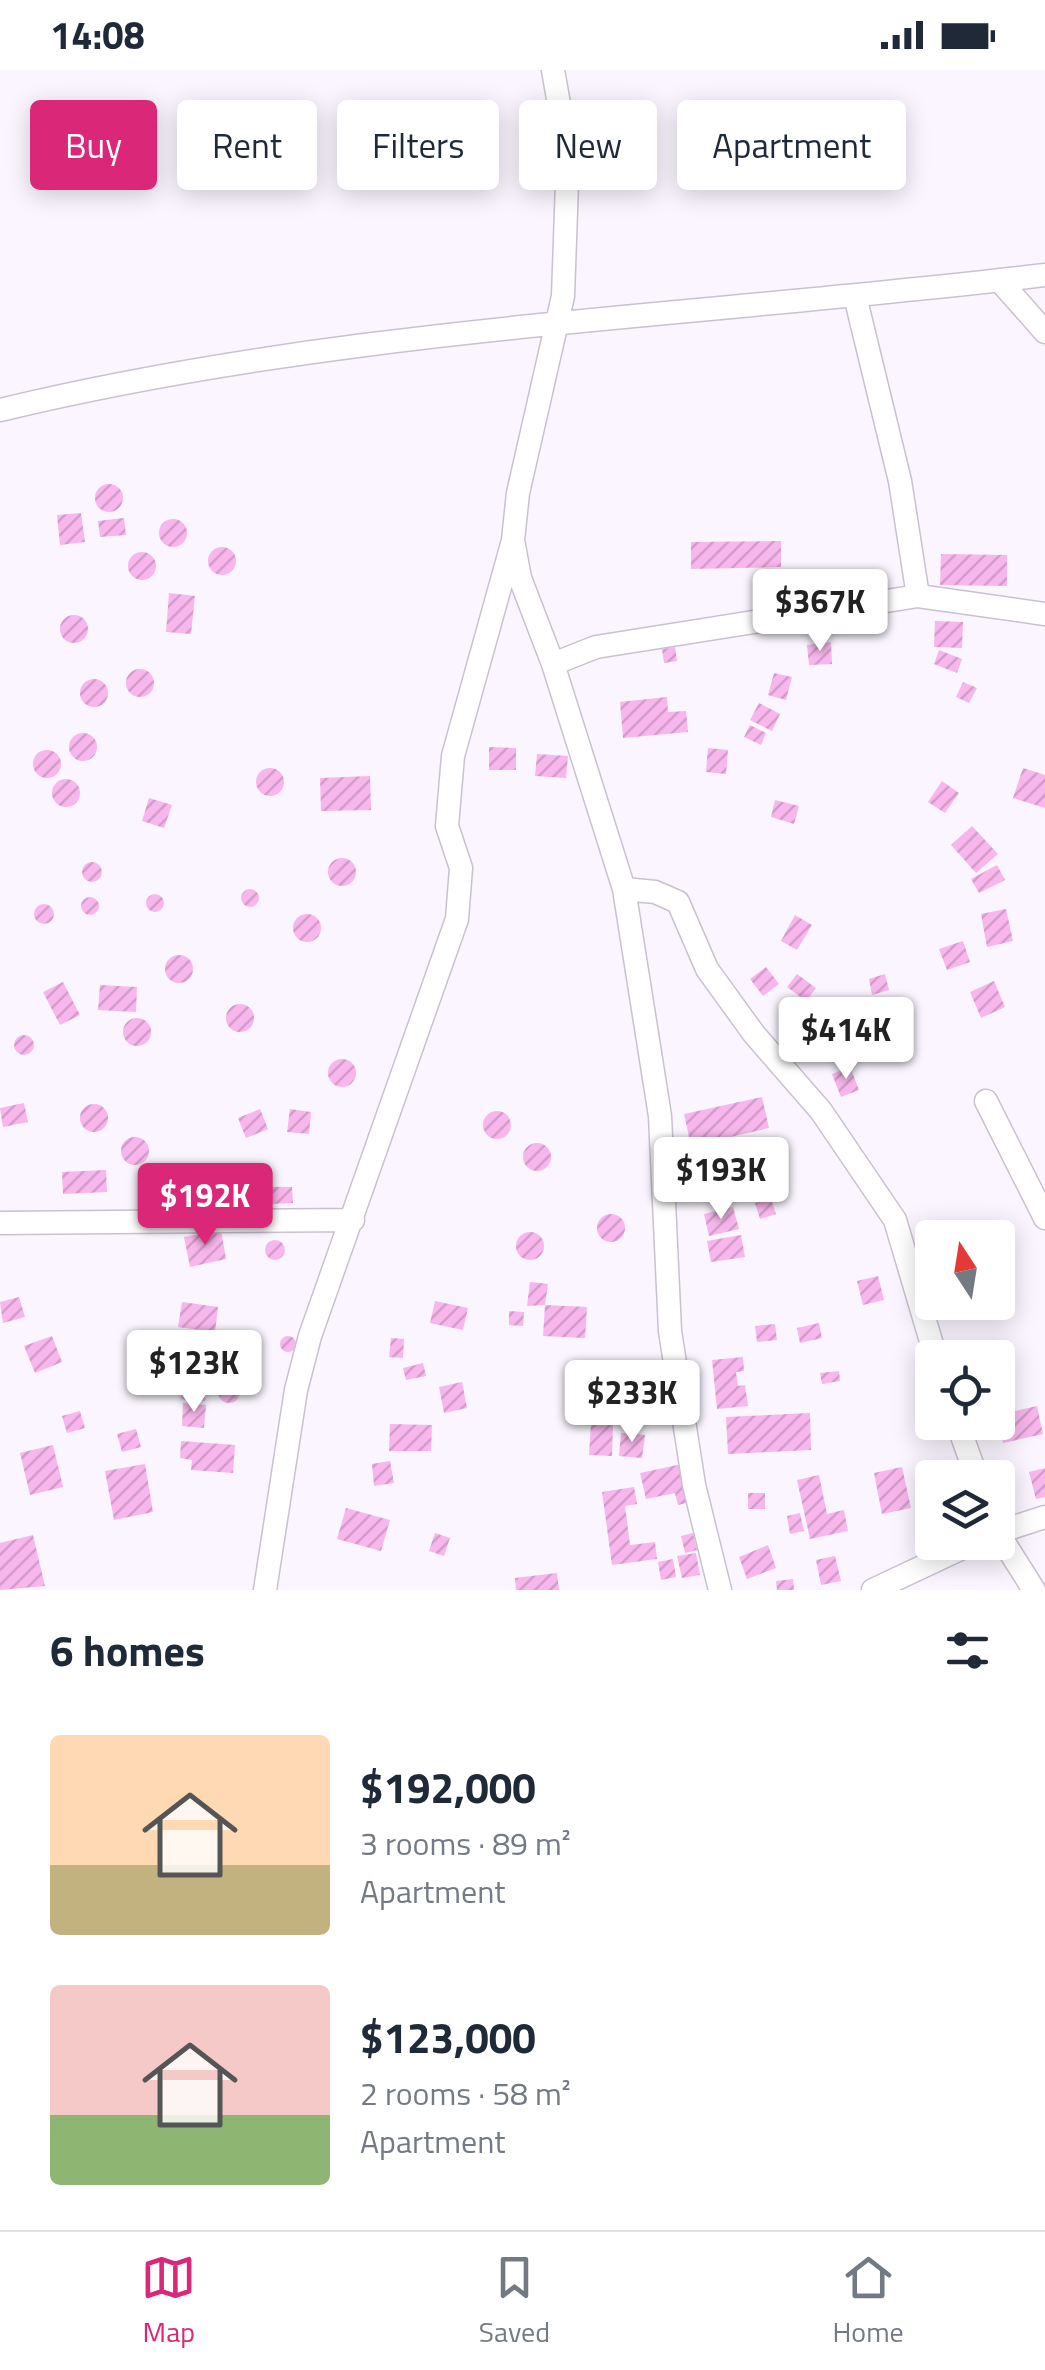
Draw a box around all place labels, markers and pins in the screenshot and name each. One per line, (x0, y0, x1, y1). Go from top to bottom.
pin: $367K (750, 569, 890, 654)
pin: $414K (776, 997, 916, 1082)
pin: $193K (651, 1137, 791, 1222)
pin: $192K (135, 1163, 275, 1248)
pin: $123K (124, 1330, 264, 1415)
pin: $233K (562, 1360, 702, 1445)

